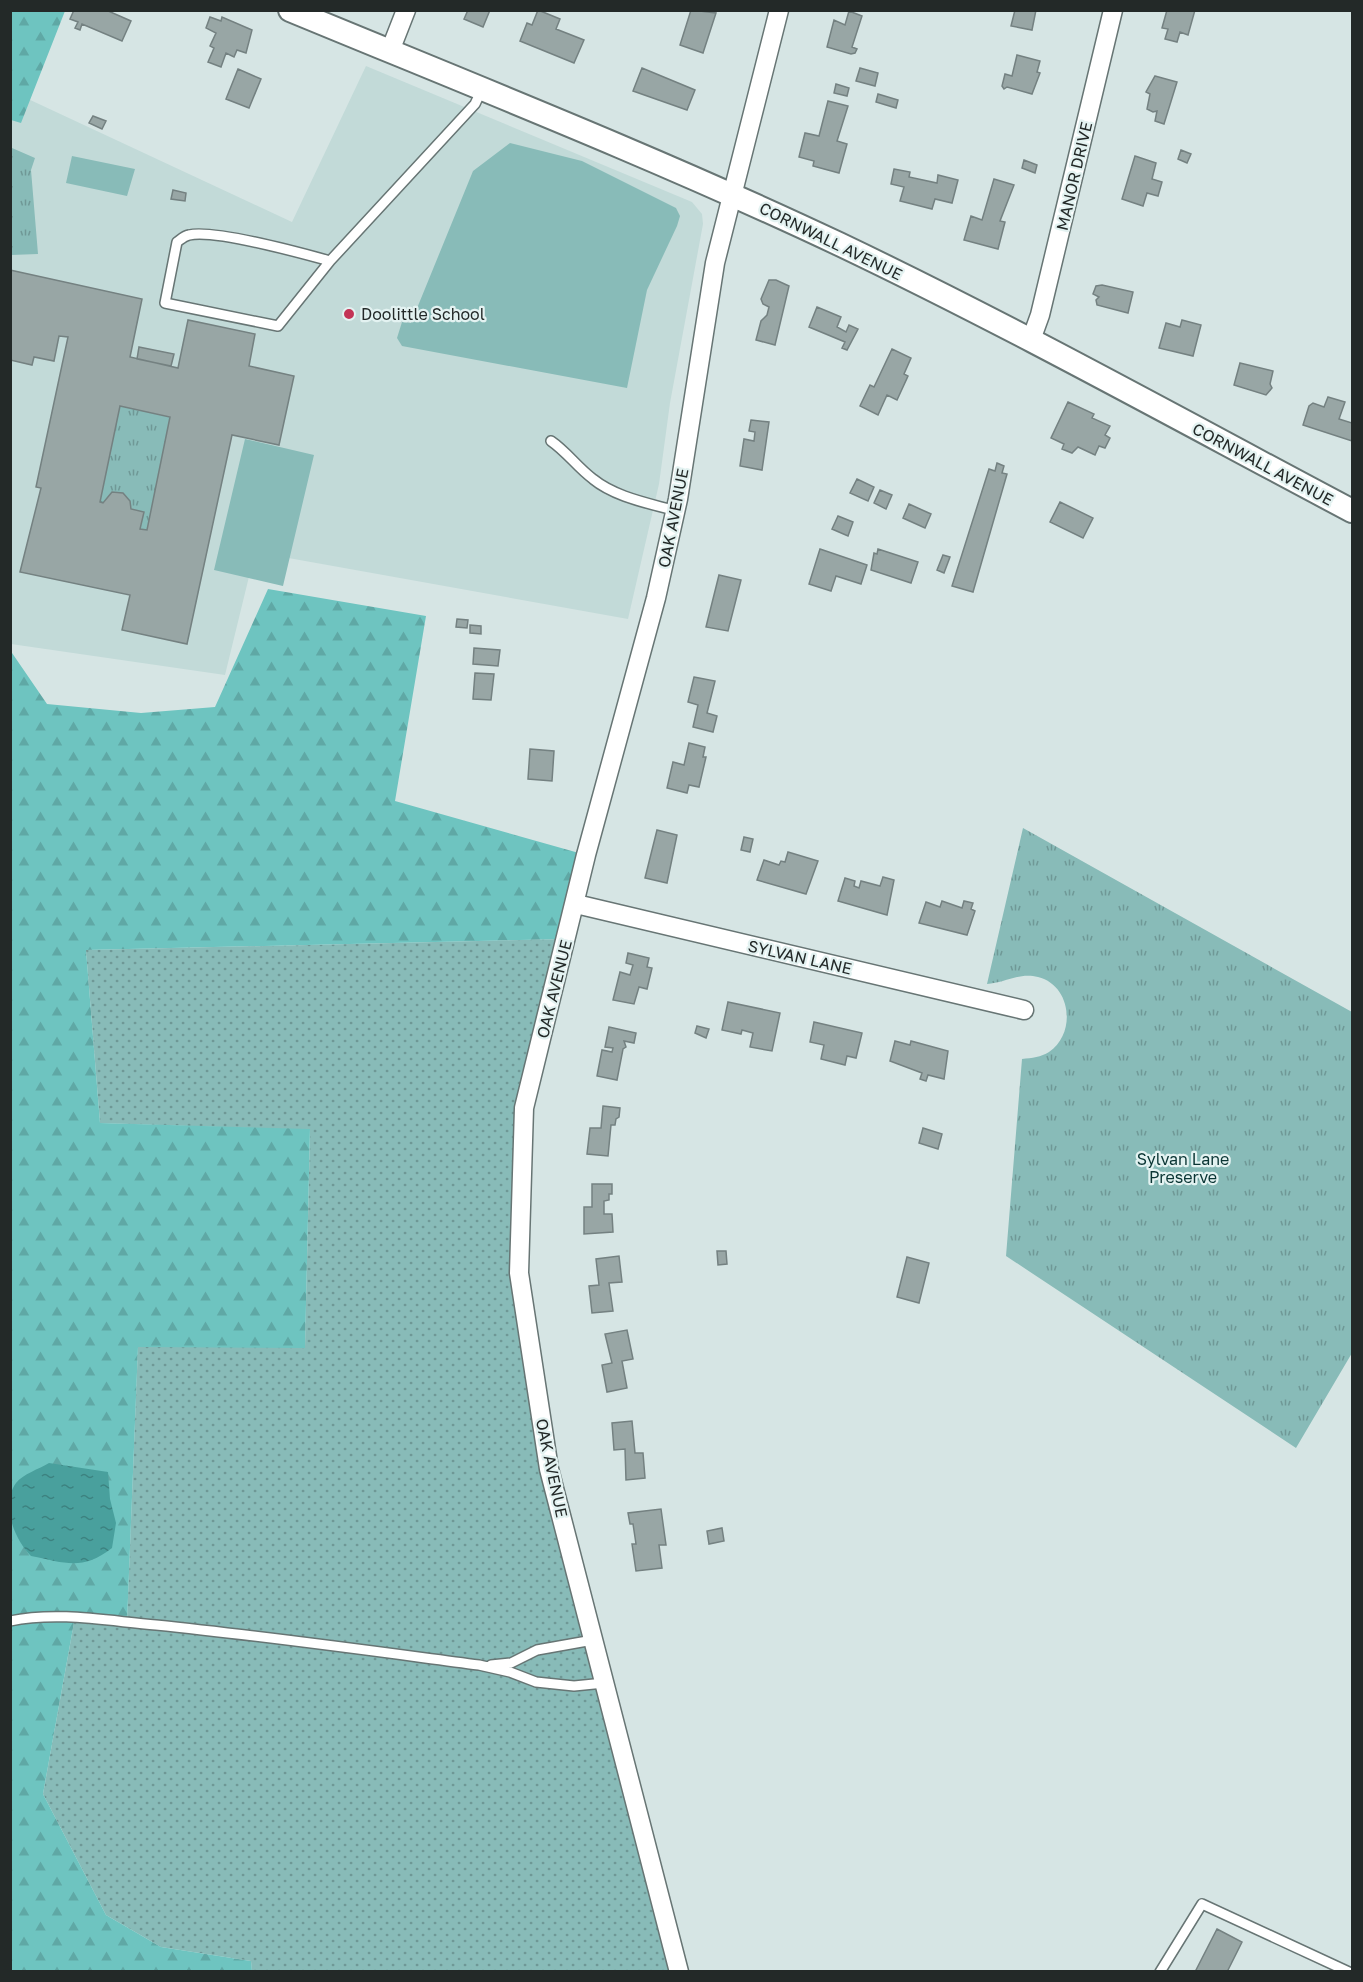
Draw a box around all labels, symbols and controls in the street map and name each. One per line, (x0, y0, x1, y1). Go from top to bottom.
street label: MANOR DRIVE (1052, 120, 1096, 232)
street label: CORNWALL AVENUE (756, 198, 906, 284)
place label: Doolittle School (361, 304, 485, 324)
marker: Doolittle School (342, 307, 356, 321)
street label: CORNWALL AVENUE (1189, 418, 1337, 510)
street label: OAK AVENUE (654, 467, 692, 569)
street label: SYLVAN LANE (746, 935, 854, 979)
street label: OAK AVENUE (532, 938, 576, 1040)
park label: Sylvan Lane Preserve (1137, 1149, 1229, 1187)
street label: OAK AVENUE (532, 1417, 572, 1519)

